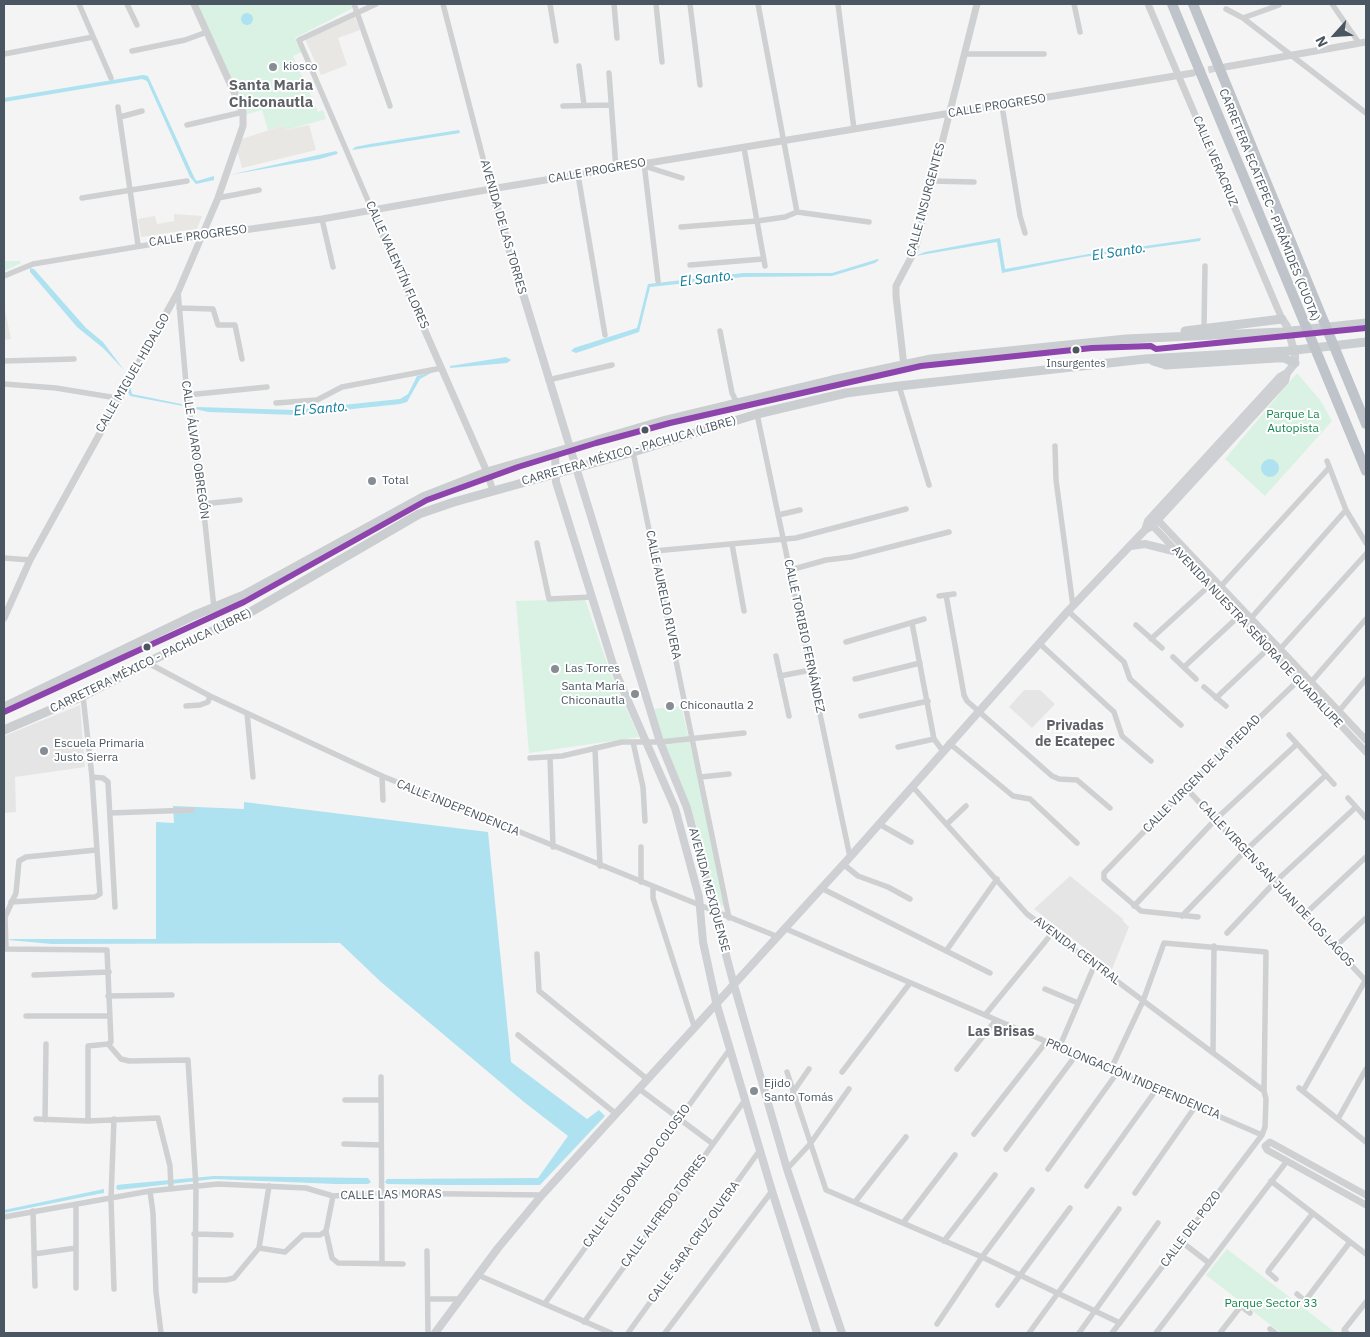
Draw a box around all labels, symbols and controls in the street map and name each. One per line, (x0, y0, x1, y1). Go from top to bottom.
north arrow (1310, 10, 1360, 60)
text: N (1311, 33, 1332, 50)
place label: kiosco (283, 60, 318, 74)
marker: kiosco (267, 61, 279, 73)
district label: Santa Maria Chiconautla (229, 77, 313, 112)
street label: CARRETERA ECATEPEC - PIRÁMIDES (CUOTA) (1216, 87, 1322, 323)
street label: CALLE PROGRESO (947, 91, 1047, 121)
street label: CALLE VERACRUZ (1190, 114, 1240, 208)
street label: CALLE INSURGENTES (904, 141, 948, 259)
street label: CALLE PROGRESO (547, 155, 647, 187)
street label: AVENIDA DE LAS TORRES (477, 158, 529, 296)
street label: CALLE VALENTÍN FLORES (362, 199, 432, 331)
street label: CALLE PROGRESO (148, 222, 248, 250)
water label: El Santo. (1091, 239, 1147, 265)
water label: El Santo. (679, 267, 735, 291)
street label: CALLE MIGUEL HIDALGO (93, 311, 173, 435)
marker: Insurgentes (1071, 345, 1081, 355)
place label: Insurgentes (1046, 357, 1106, 371)
street label: CALLE ÁLVARO OBREGÓN (178, 380, 212, 520)
water label: El Santo. (293, 398, 349, 420)
park label: Parque La Autopista (1266, 408, 1320, 436)
street label: CARRETERA MÉXICO - PACHUCA (LIBRE) (520, 413, 738, 489)
unlabelled marker (640, 425, 650, 435)
place label: Total (382, 474, 409, 488)
marker: Total (366, 475, 378, 487)
street label: CALLE AURELIO RIVERA (642, 529, 684, 661)
street label: AVENIDA NUESTRA SEÑORA DE GUADALUPE (1169, 543, 1345, 731)
street label: CALLE TORIBIO FERNÁNDEZ (781, 558, 827, 714)
street label: CARRETERA MÉXICO - PACHUCA (LIBRE) (48, 606, 254, 716)
unlabelled marker (142, 642, 152, 652)
place label: Las Torres (565, 662, 620, 676)
marker: Las Torres (549, 663, 561, 675)
place label: Santa María Chiconautla (561, 680, 625, 708)
marker: Santa María Chiconautla (629, 688, 641, 700)
place label: Chiconautla 2 (680, 699, 754, 713)
marker: Chiconautla 2 (664, 700, 676, 712)
street label: CALLE VIRGEN DE LA PIEDAD (1140, 712, 1264, 836)
district label: Privadas de Ecatepec (1035, 718, 1115, 750)
place label: Escuela Primaria Justo Sierra (54, 737, 144, 765)
marker: Escuela Primaria Justo Sierra (38, 745, 50, 757)
street label: CALLE INDEPENDENCIA (394, 777, 522, 839)
street label: CALLE VIRGEN SAN JUAN DE LOS LAGOS (1195, 798, 1357, 970)
street label: AVENIDA MEXIQUENSE (685, 826, 733, 954)
street label: AVENIDA CENTRAL (1031, 914, 1123, 988)
district label: Las Brisas (968, 1024, 1034, 1040)
street label: PROLONGACIÓN INDEPENDENCIA (1043, 1036, 1223, 1122)
place label: Ejido Santo Tomás (764, 1077, 833, 1105)
marker: Ejido Santo Tomás (748, 1085, 760, 1097)
street label: CALLE LUIS DONALDO COLOSIO (580, 1101, 694, 1251)
street label: CALLE ALFREDO TORRES (618, 1152, 710, 1270)
street label: CALLE SARA CRUZ OLVERA (645, 1179, 743, 1305)
street label: CALLE LAS MORAS (340, 1187, 442, 1203)
street label: CALLE DEL POZO (1158, 1188, 1224, 1270)
park label: Parque Sector 33 (1224, 1297, 1318, 1311)

